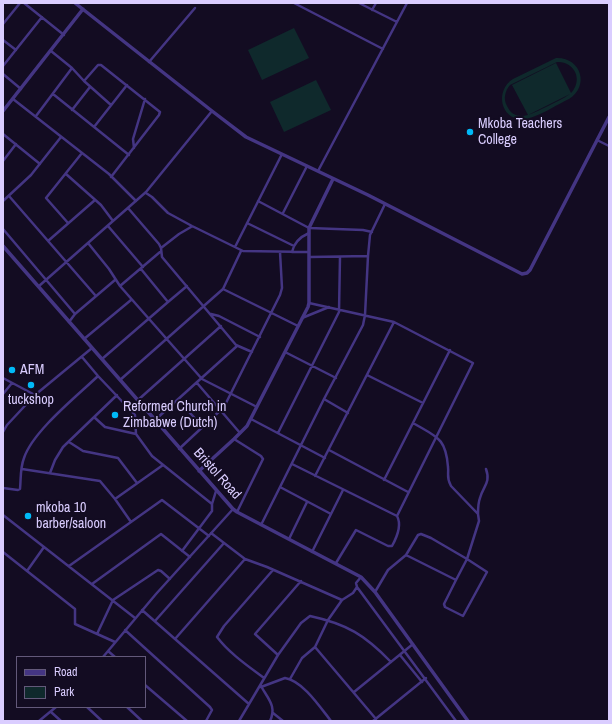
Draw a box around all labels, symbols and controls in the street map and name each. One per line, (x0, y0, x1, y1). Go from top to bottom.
place label: Mkoba Teachers College (478, 116, 562, 148)
marker: Mkoba Teachers College (465, 127, 475, 137)
place label: AFM (20, 362, 44, 378)
marker: AFM (7, 365, 17, 375)
marker: tuckshop (26, 380, 36, 390)
place label: tuckshop (8, 392, 54, 408)
place label: Reformed Church in Zimbabwe (Dutch) (123, 399, 226, 432)
marker: Reformed Church in Zimbabwe (Dutch) (110, 410, 120, 420)
street label: Bristol Road (190, 445, 244, 503)
place label: mkoba 10 barber/saloon (36, 500, 106, 532)
marker: mkoba 10 barber/saloon (23, 511, 33, 521)
legend (16, 656, 146, 708)
text: Road (54, 664, 78, 680)
text: Park (54, 684, 74, 700)

